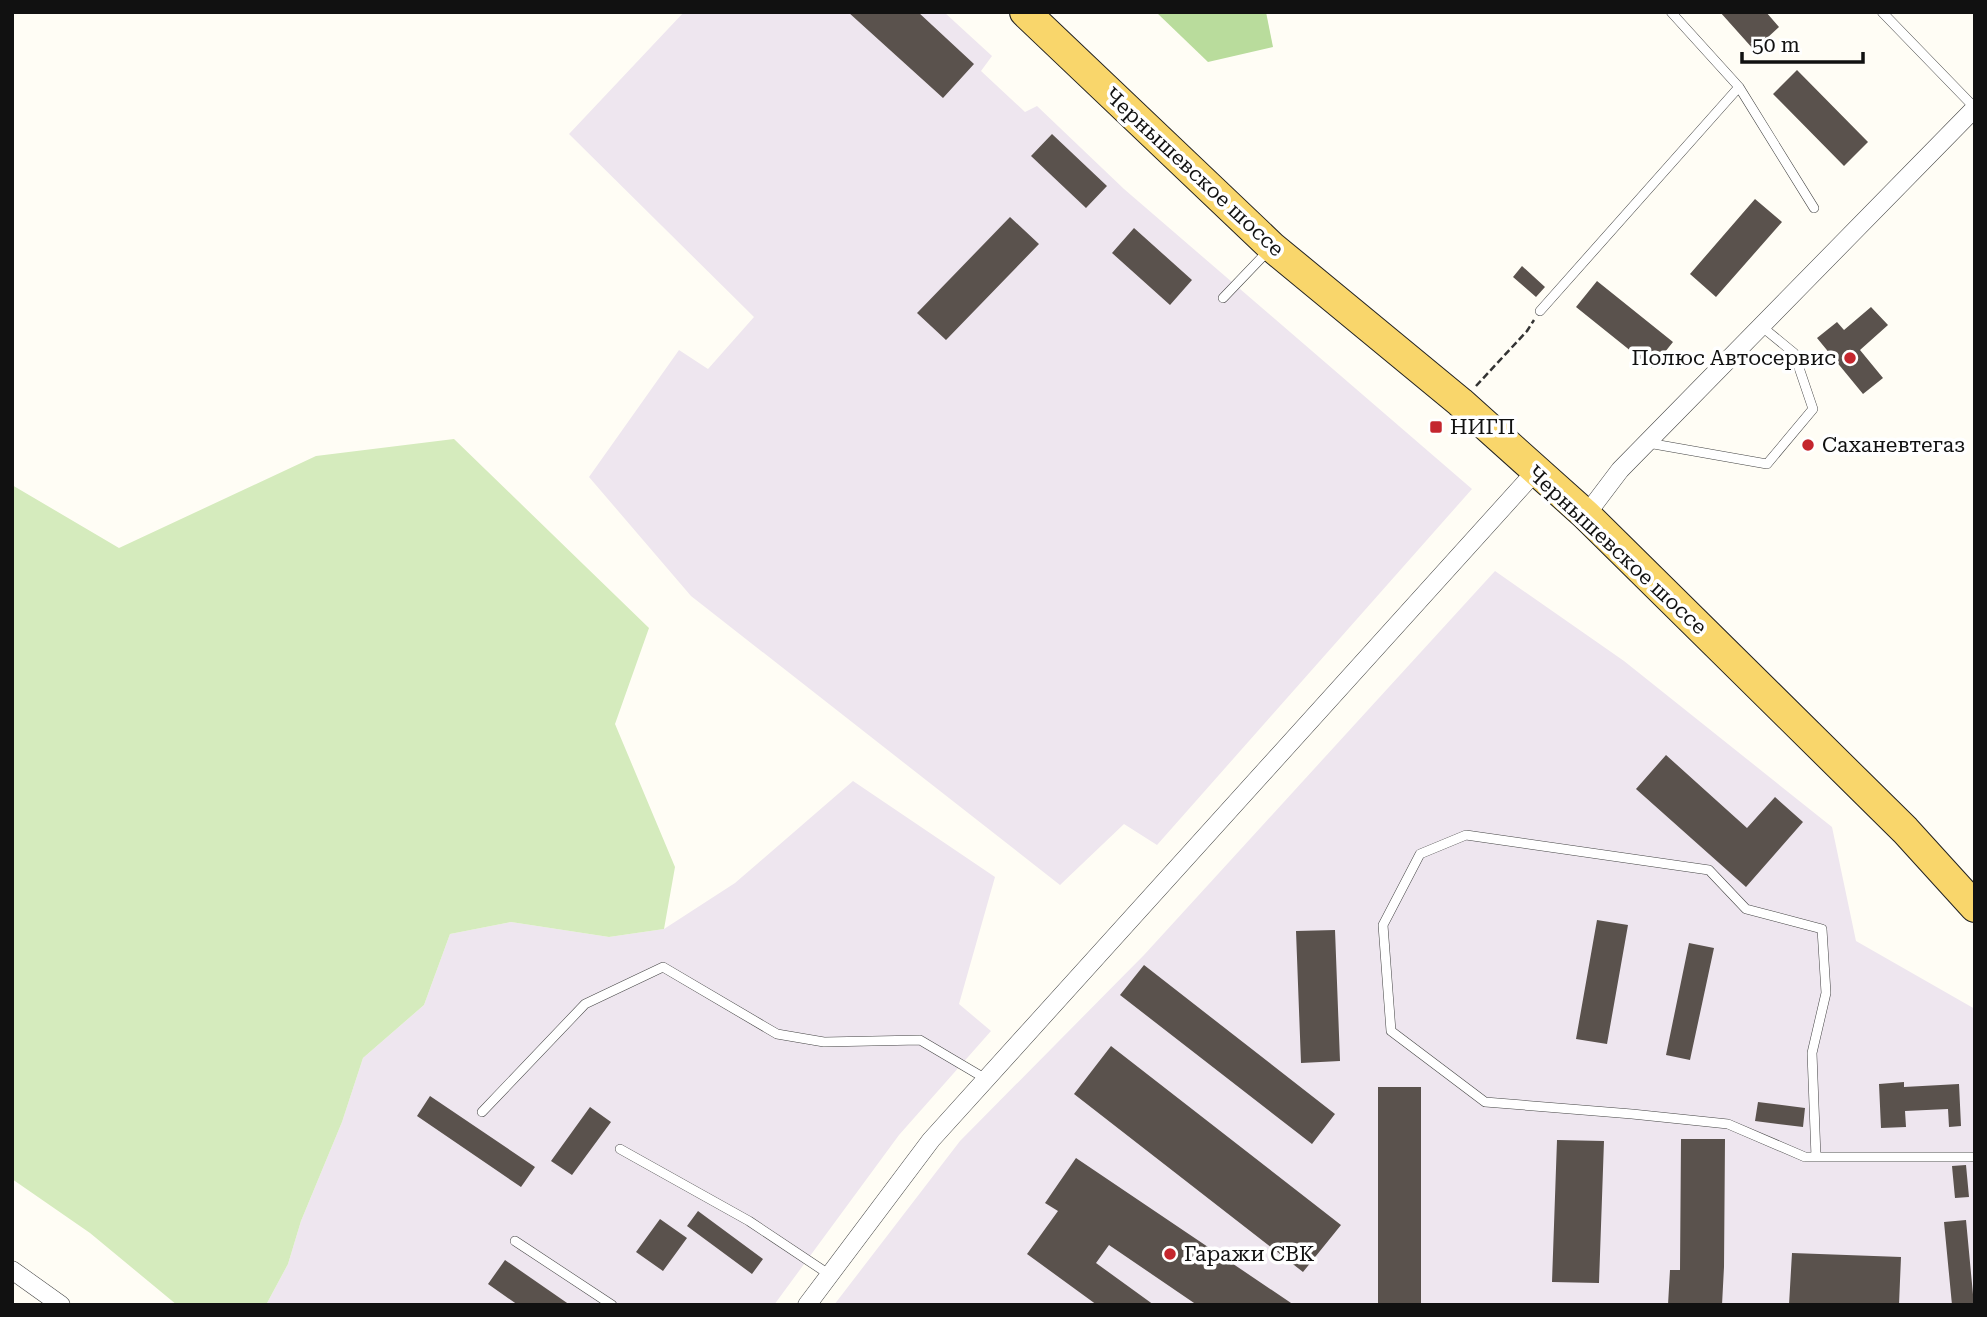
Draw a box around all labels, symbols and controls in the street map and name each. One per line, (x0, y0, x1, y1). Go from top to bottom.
scale bar (1742, 21, 1863, 65)
text: 50 m (1752, 33, 1800, 57)
street label: Чернышевское шоссе (1099, 83, 1289, 261)
place label: Полюс Автосервис (1631, 346, 1836, 370)
marker: Полюс Автосервис (1842, 350, 1858, 366)
place label: НИГП (1450, 415, 1515, 439)
marker: НИГП (1428, 419, 1444, 435)
place label: Саханевтегаз (1822, 433, 1965, 457)
marker: Саханевтегаз (1800, 437, 1816, 453)
street label: Чернышевское шоссе (1522, 461, 1712, 639)
place label: Гаражи СВК (1184, 1242, 1314, 1266)
marker: Гаражи СВК (1162, 1246, 1178, 1262)

